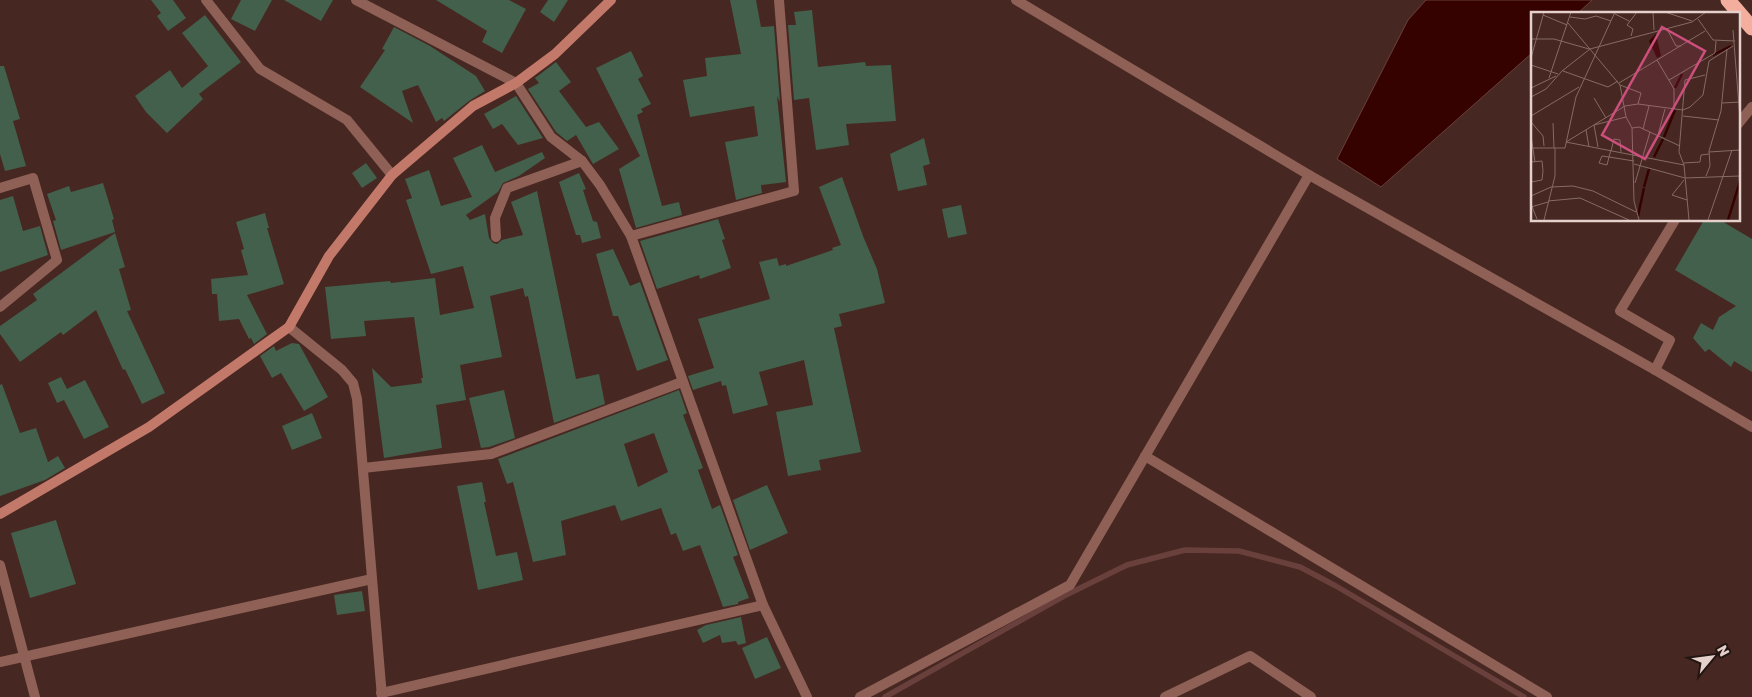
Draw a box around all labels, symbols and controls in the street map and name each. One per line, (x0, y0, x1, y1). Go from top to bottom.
inset map (1531, 12, 1740, 221)
north arrow (1687, 632, 1737, 682)
text: N (1713, 642, 1733, 659)

